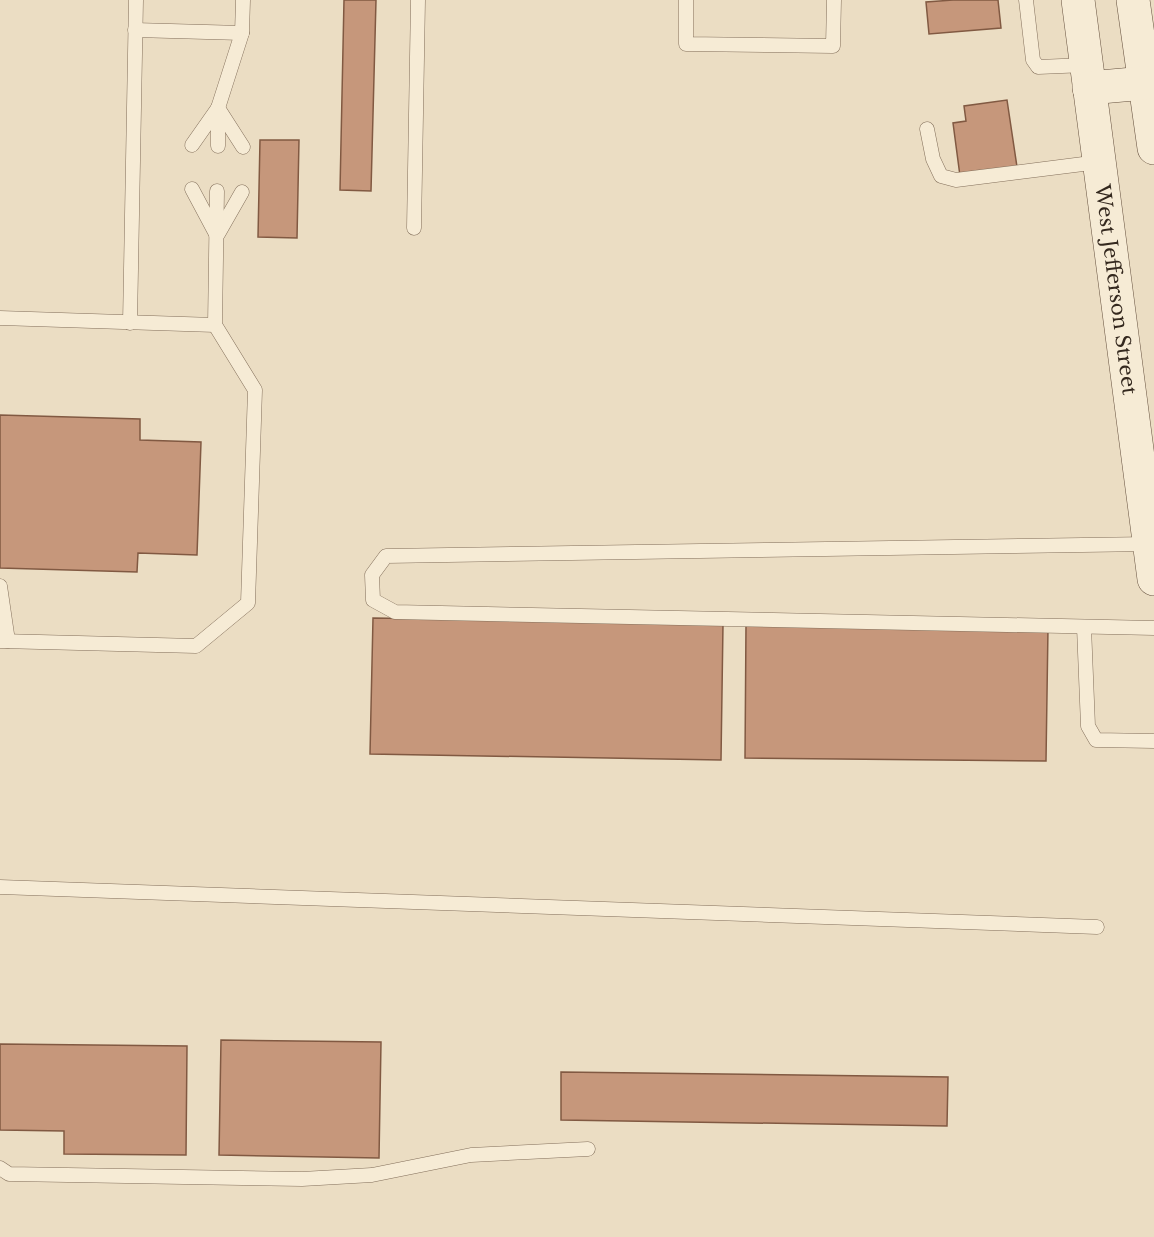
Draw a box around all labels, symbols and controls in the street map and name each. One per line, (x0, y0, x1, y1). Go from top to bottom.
street label: West Jefferson Street (1090, 182, 1142, 397)

